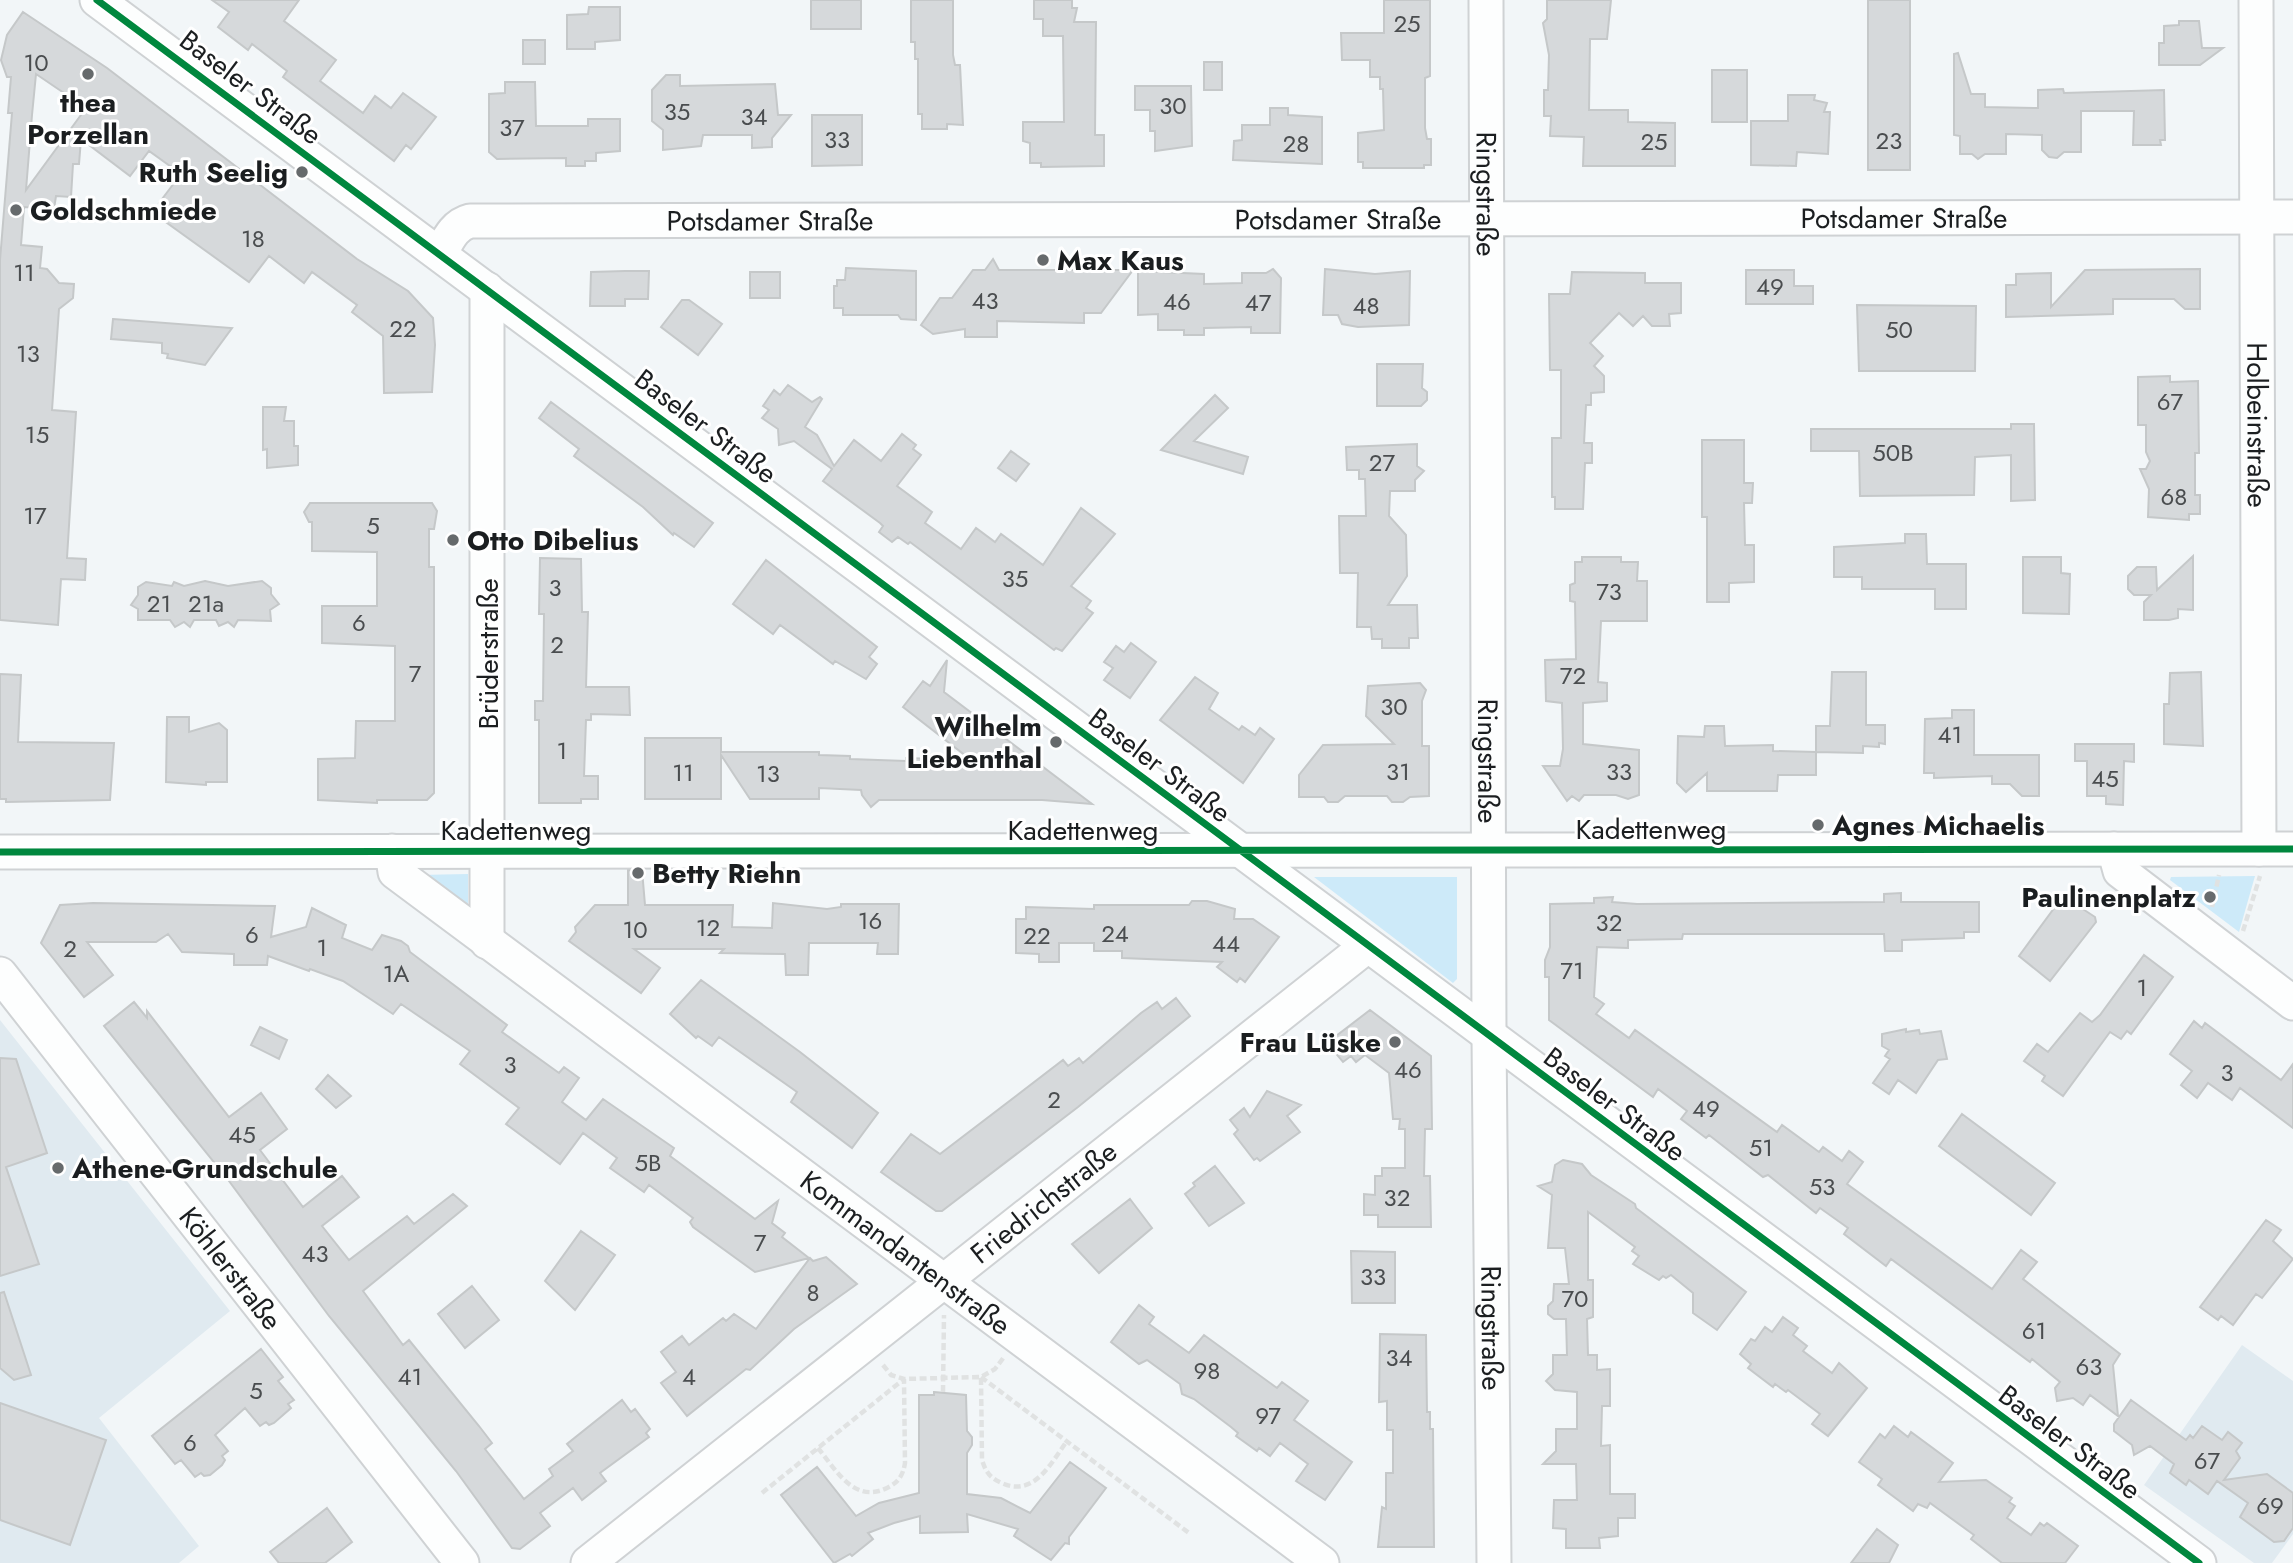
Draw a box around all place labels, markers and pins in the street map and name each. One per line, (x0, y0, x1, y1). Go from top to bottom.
marker: thea Porzellan (80, 66, 96, 82)
place label: thea Porzellan (27, 82, 149, 155)
place label: Ruth Seelig (139, 152, 288, 193)
marker: Ruth Seelig (294, 164, 310, 180)
place label: Goldschmiede (30, 190, 217, 231)
marker: Goldschmiede (8, 202, 24, 218)
place label: Max Kaus (1057, 240, 1184, 281)
marker: Max Kaus (1035, 252, 1051, 268)
place label: Otto Dibelius (467, 520, 639, 561)
marker: Otto Dibelius (445, 532, 461, 548)
place label: Wilhelm Liebenthal (907, 706, 1042, 779)
marker: Wilhelm Liebenthal (1048, 734, 1064, 750)
place label: Agnes Michaelis (1831, 805, 2045, 846)
marker: Agnes Michaelis (1810, 817, 1826, 833)
place label: Betty Riehn (652, 853, 801, 894)
marker: Betty Riehn (630, 865, 646, 881)
place label: Paulinenplatz (2021, 877, 2196, 918)
marker: Paulinenplatz (2202, 889, 2218, 905)
place label: Frau Lüske (1240, 1022, 1381, 1063)
marker: Frau Lüske (1387, 1034, 1403, 1050)
place label: Athene-Grundschule (71, 1148, 338, 1189)
marker: Athene-Grundschule (50, 1160, 66, 1176)

